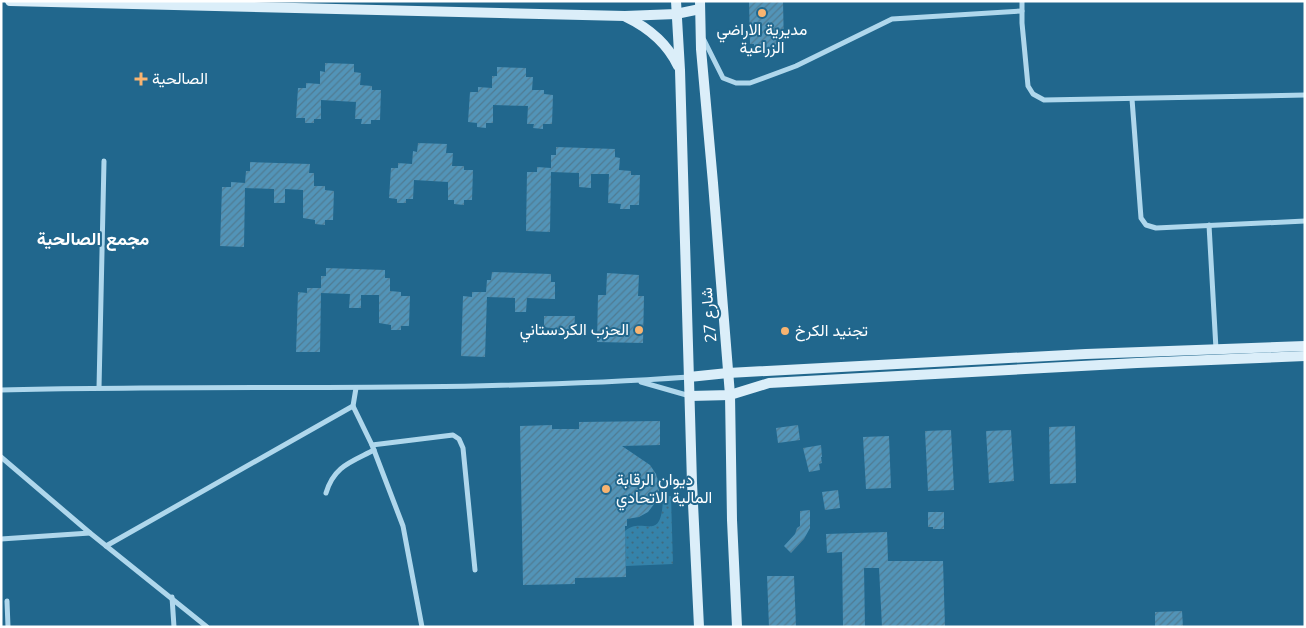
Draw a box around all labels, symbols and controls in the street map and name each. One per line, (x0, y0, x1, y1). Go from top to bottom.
marker: مديرية الاراضي الزراعية (756, 7, 768, 19)
place label: مديرية الاراضي الزراعية (717, 19, 807, 59)
place label: الصالحية (152, 68, 208, 90)
marker: الصالحية (134, 72, 148, 86)
district label: مجمع الصالحية (37, 227, 149, 251)
street label: شارع 27 (696, 286, 722, 344)
place label: الحزب الكردستاني (520, 319, 629, 343)
place label: تجنيد الكرخ (795, 320, 868, 342)
marker: الحزب الكردستاني (633, 324, 645, 336)
marker: تجنيد الكرخ (779, 325, 791, 337)
place label: ديوان الرقابة المالية الاتحادي (616, 469, 712, 511)
marker: ديوان الرقابة المالية الاتحادي (600, 483, 612, 495)

